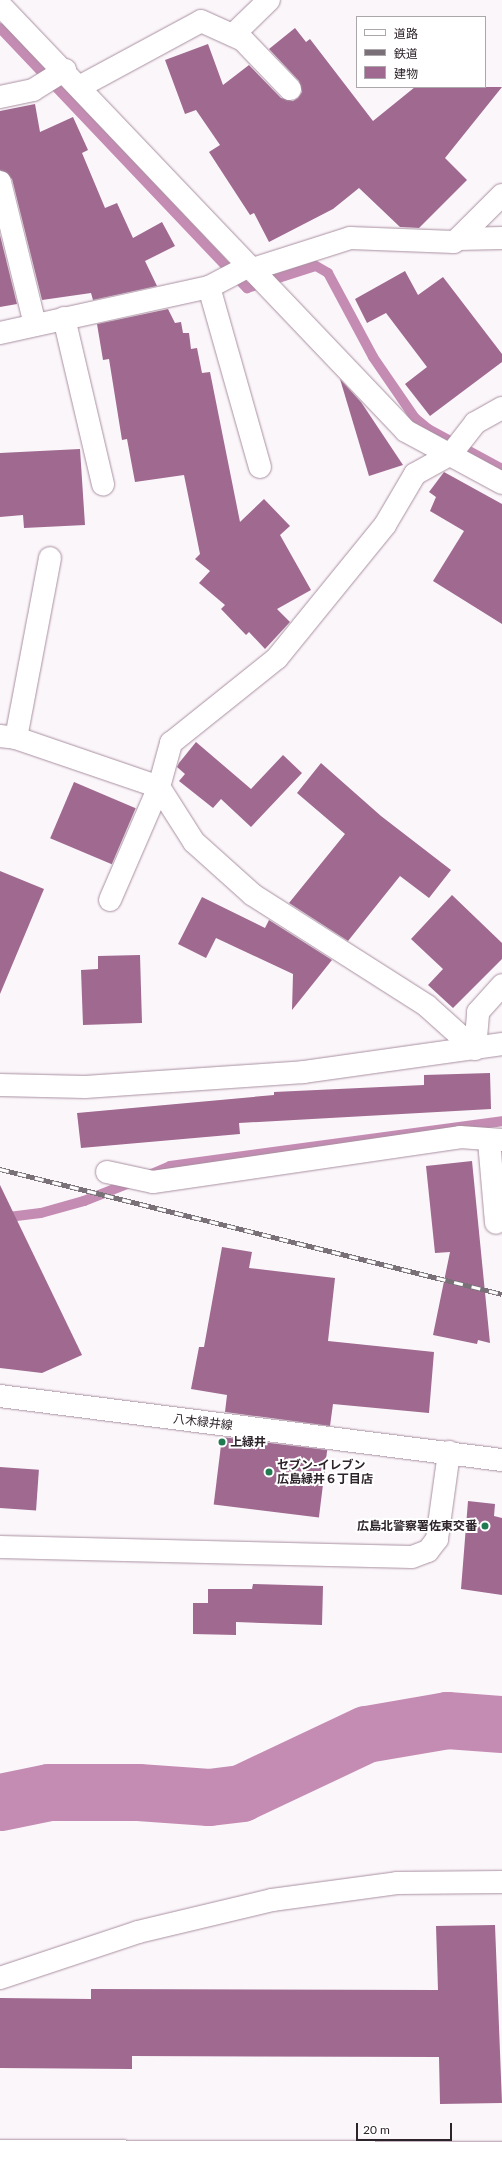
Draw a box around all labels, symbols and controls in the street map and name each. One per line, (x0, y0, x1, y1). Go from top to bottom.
legend (356, 16, 486, 88)
text: 道路 (394, 26, 418, 41)
text: 鉄道 (394, 46, 418, 61)
text: 建物 (394, 66, 418, 81)
street label: 八木緑井線 (172, 1411, 234, 1433)
place label: 上緑井 (230, 1435, 266, 1449)
marker: 上緑井 (217, 1437, 227, 1447)
place label: セブン‐イレブン 広島緑井６丁目店 (277, 1458, 373, 1486)
marker: セブン‐イレブン 広島緑井６丁目店 (264, 1467, 274, 1477)
place label: 広島北警察署佐東交番 (357, 1519, 477, 1533)
marker: 広島北警察署佐東交番 (480, 1521, 490, 1531)
scale bar (358, 2115, 454, 2141)
text: 20 m (363, 2122, 390, 2137)

